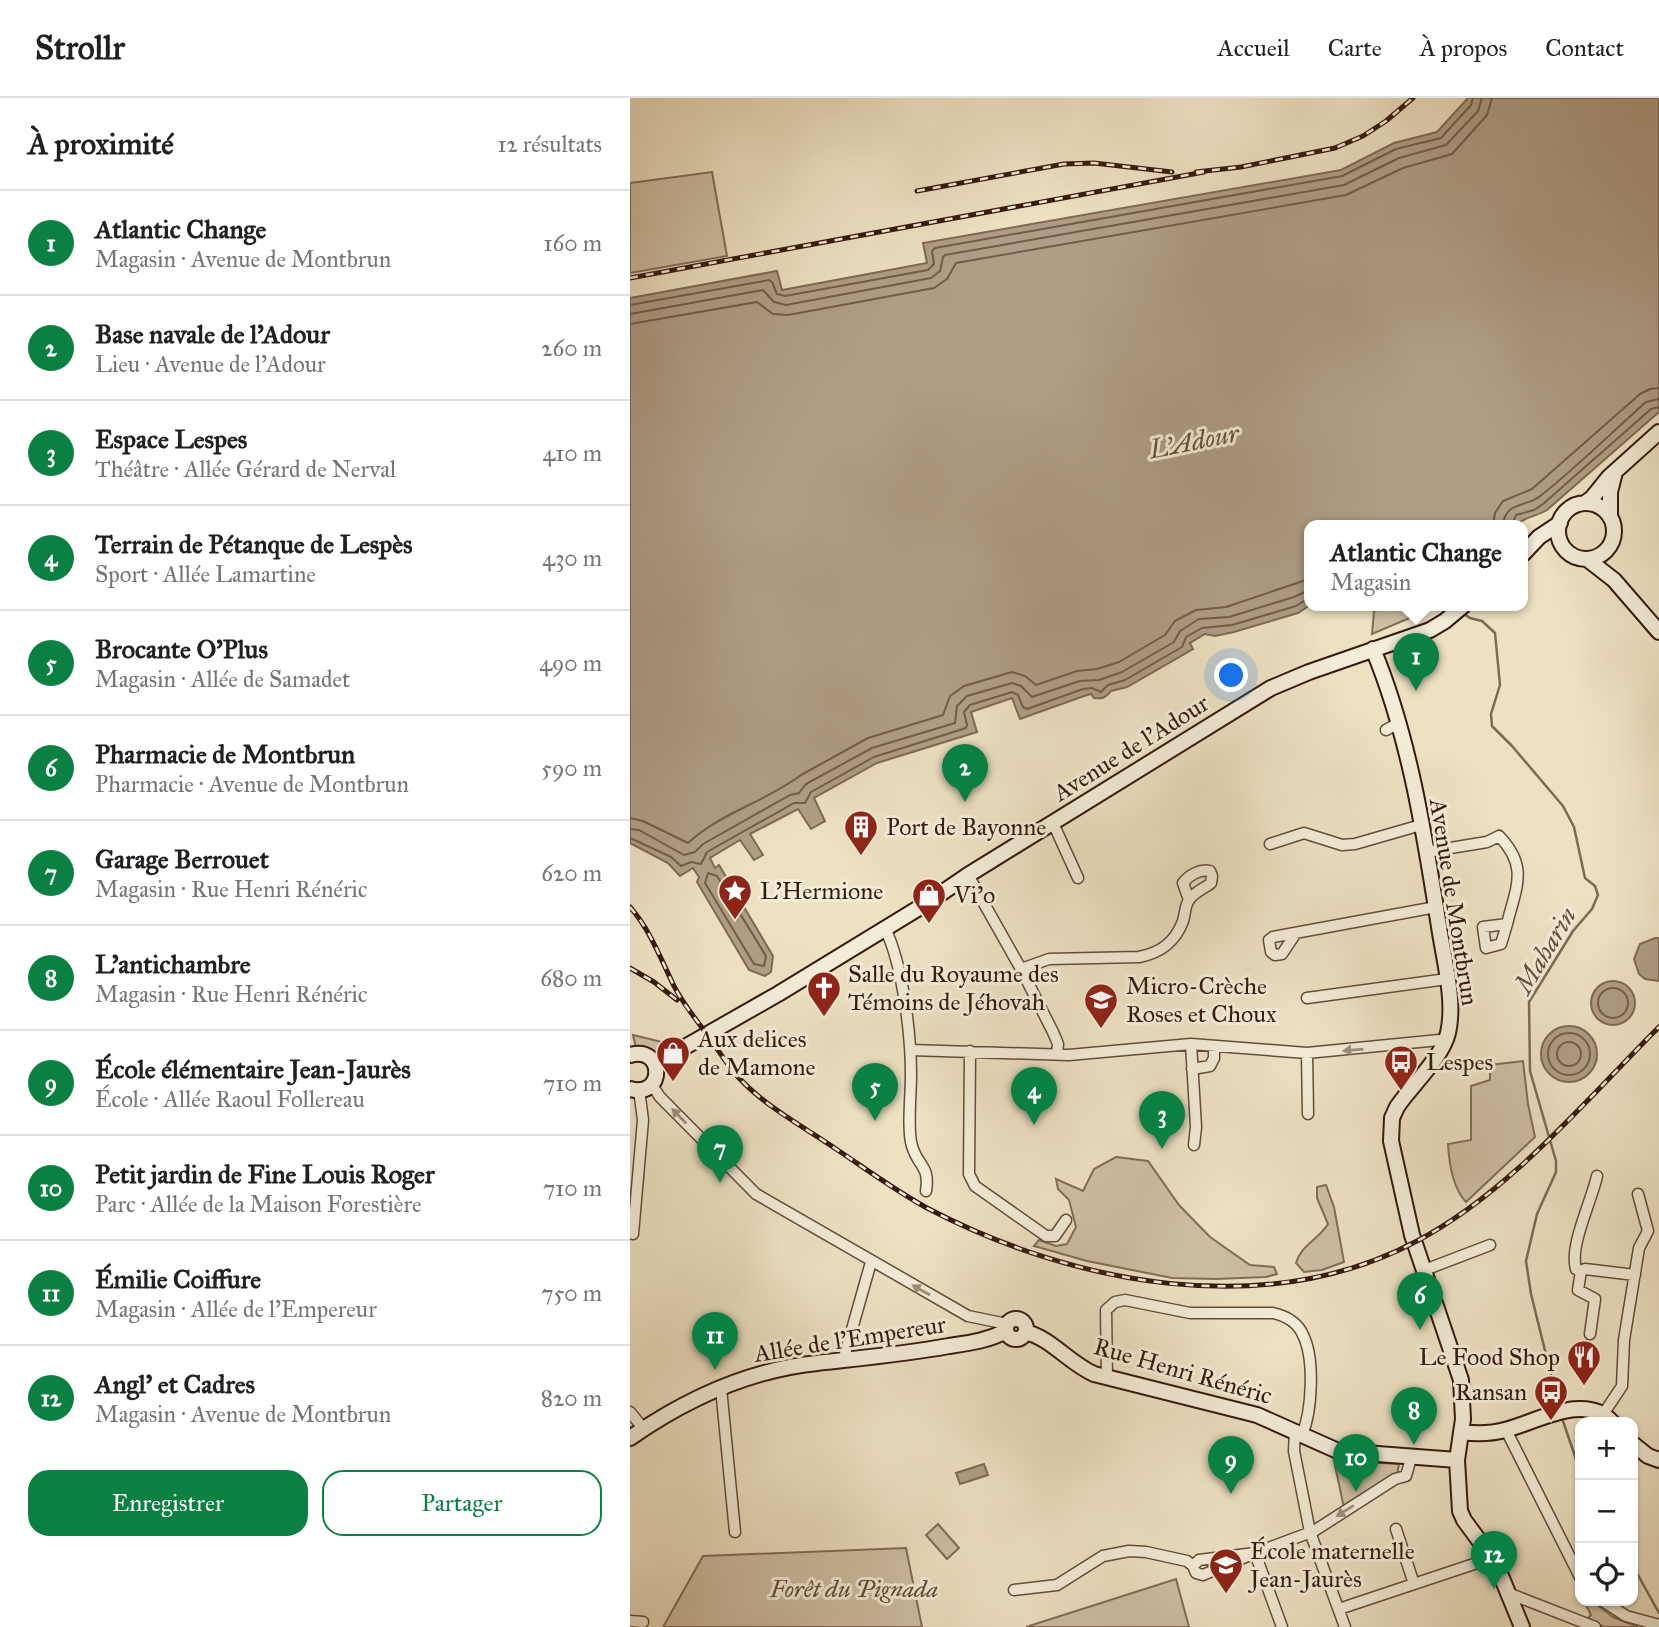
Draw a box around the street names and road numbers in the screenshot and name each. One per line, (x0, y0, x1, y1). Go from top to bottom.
street label: Avenue de l'Adour (1047, 688, 1214, 808)
street label: Avenue de Montbrun (1423, 795, 1485, 1008)
street label: Allée de l'Empereur (751, 1309, 948, 1369)
street label: Rue Henri Rénéric (1090, 1331, 1276, 1411)

